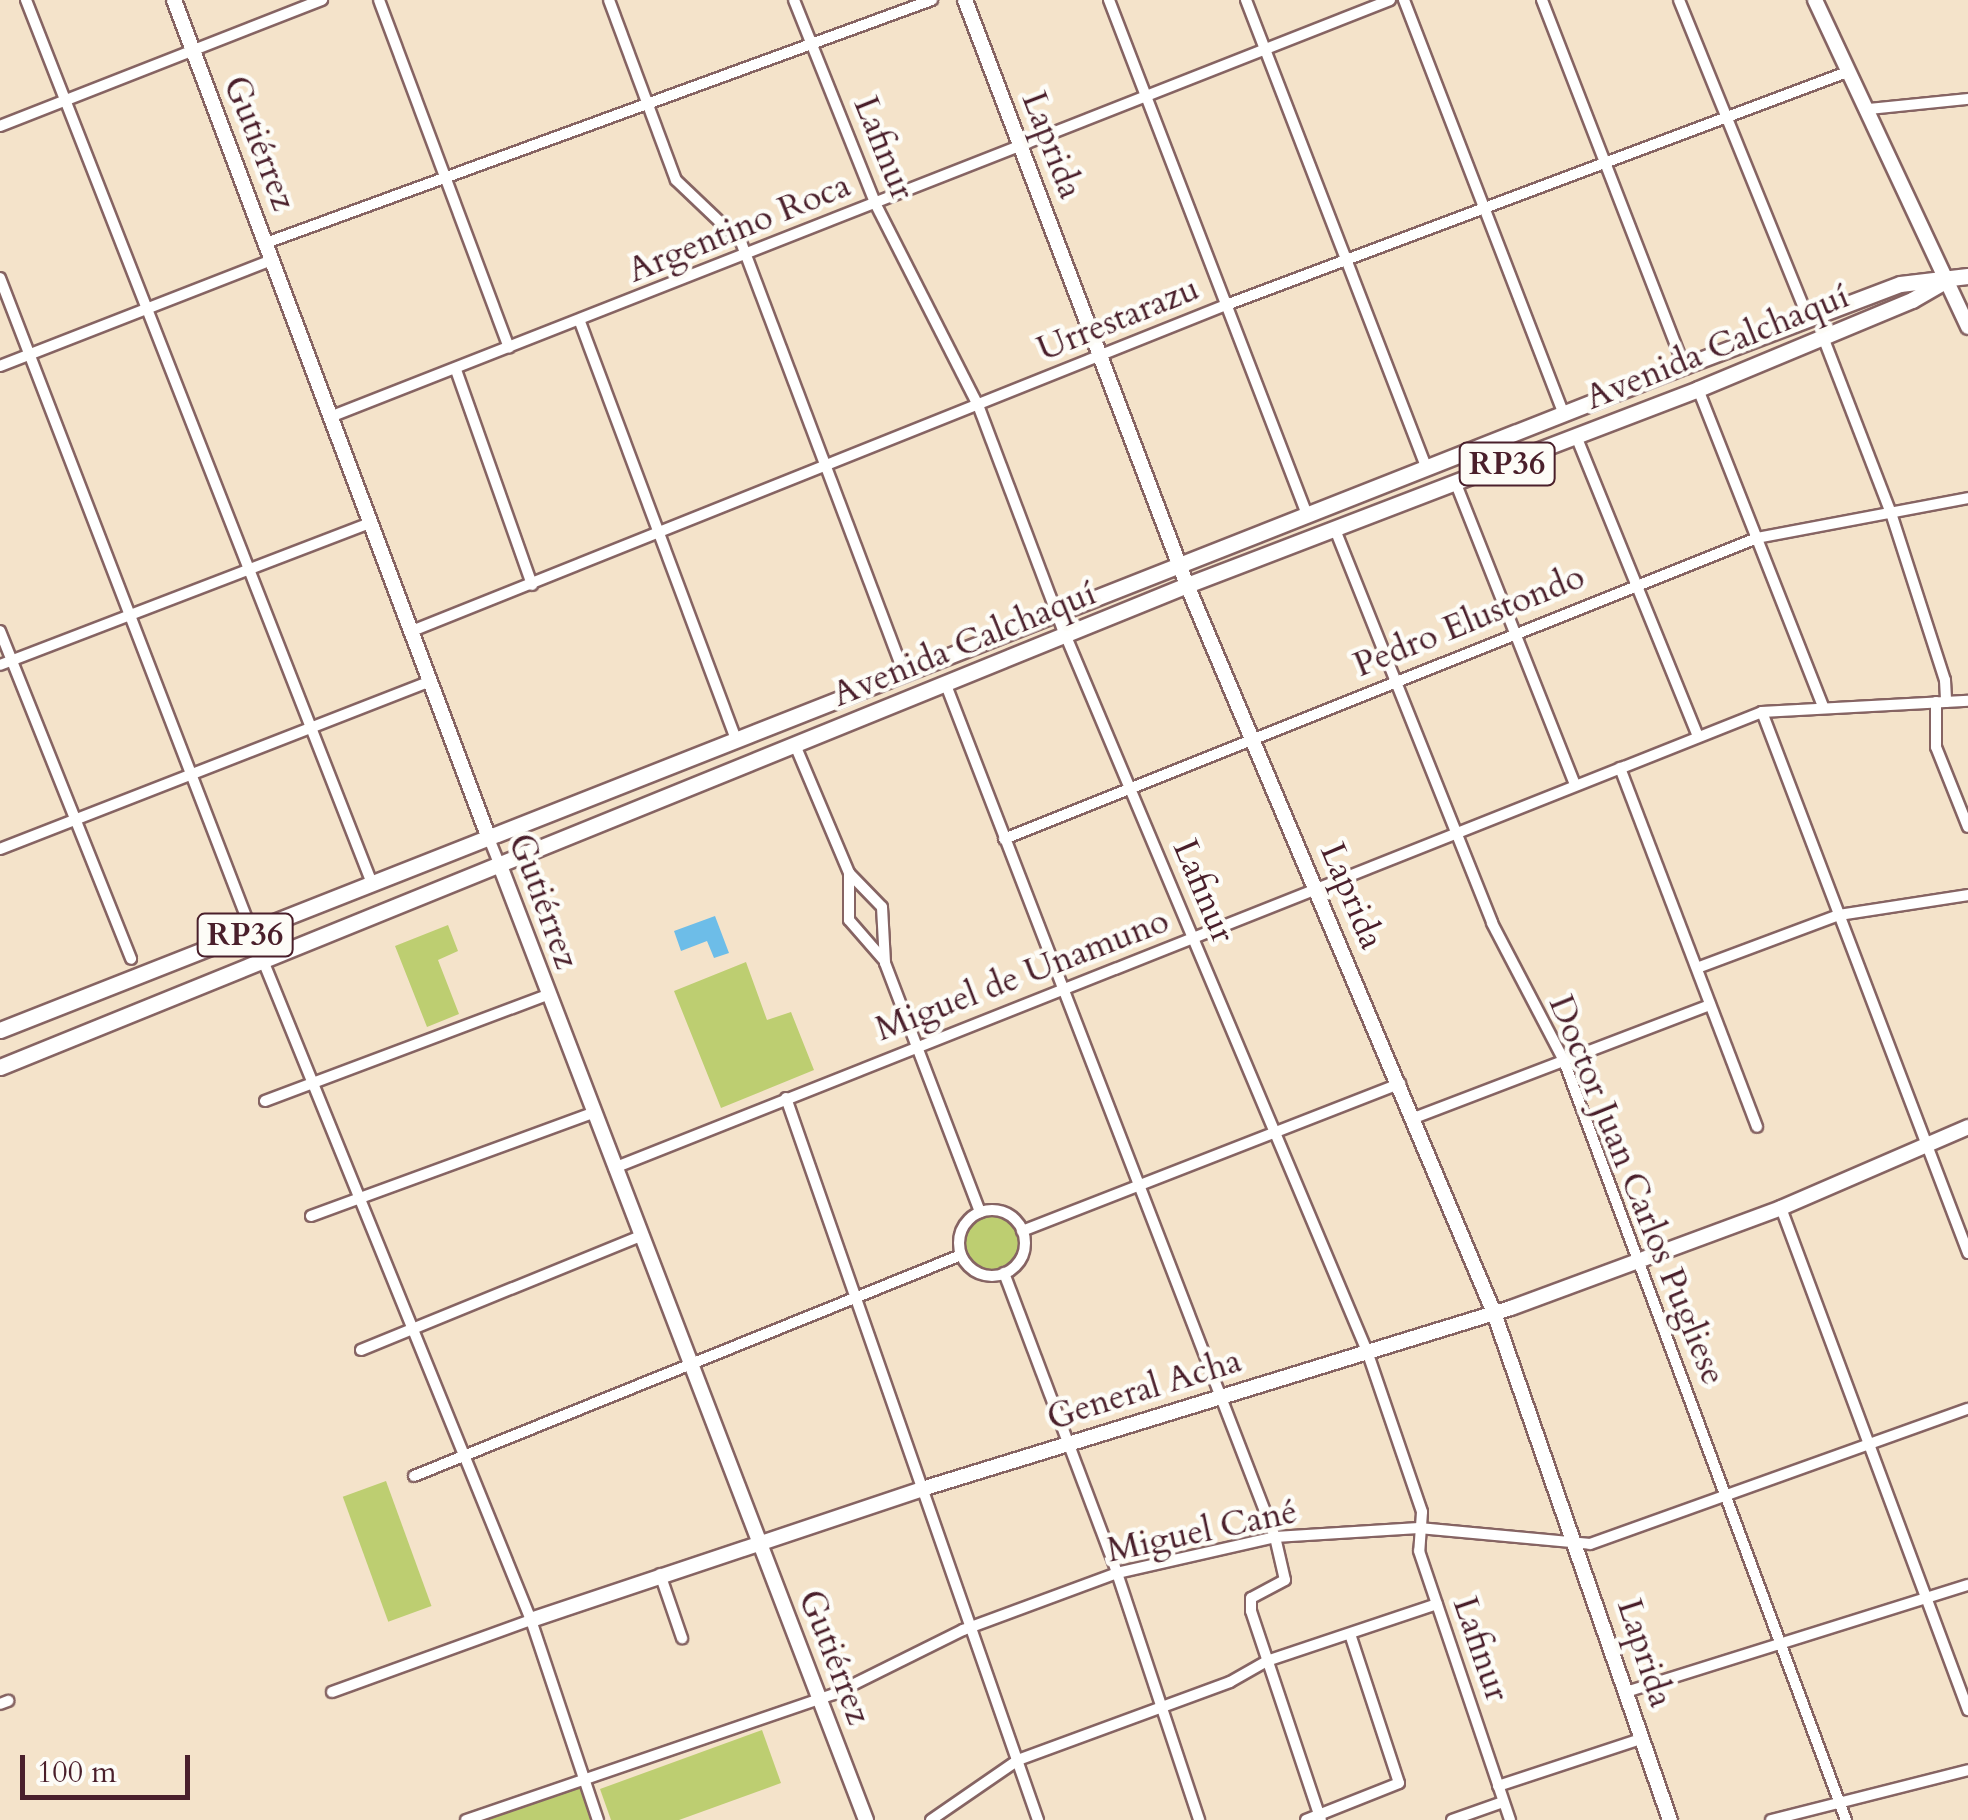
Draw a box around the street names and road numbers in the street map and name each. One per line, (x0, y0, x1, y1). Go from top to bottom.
street label: Gutiérrez (215, 70, 305, 216)
street label: Laprida (1012, 86, 1092, 204)
street label: Lafinur (844, 90, 924, 206)
street label: Argentino Roca (622, 164, 856, 292)
street label: Urrestarazu (1031, 268, 1205, 370)
street label: Avenida Calchaquí (1579, 275, 1855, 419)
road number: RP36 (1457, 437, 1557, 491)
street label: Pedro Elustondo (1347, 556, 1591, 686)
street label: Avenida Calchaquí (826, 572, 1102, 716)
street label: Gutiérrez (500, 828, 588, 974)
street label: Lafinur (1164, 833, 1244, 949)
street label: Laprida (1311, 837, 1393, 955)
street label: Miguel de Unamuno (869, 900, 1175, 1050)
road number: RP36 (195, 908, 295, 962)
street label: Doctor Juan Carlos Pugliese (1540, 989, 1734, 1391)
street label: General Acha (1042, 1340, 1246, 1438)
street label: Miguel Cané (1103, 1490, 1301, 1572)
street label: Gutiérrez (790, 1584, 880, 1730)
street label: Lafinur (1444, 1591, 1518, 1707)
street label: Laprida (1608, 1594, 1682, 1712)

